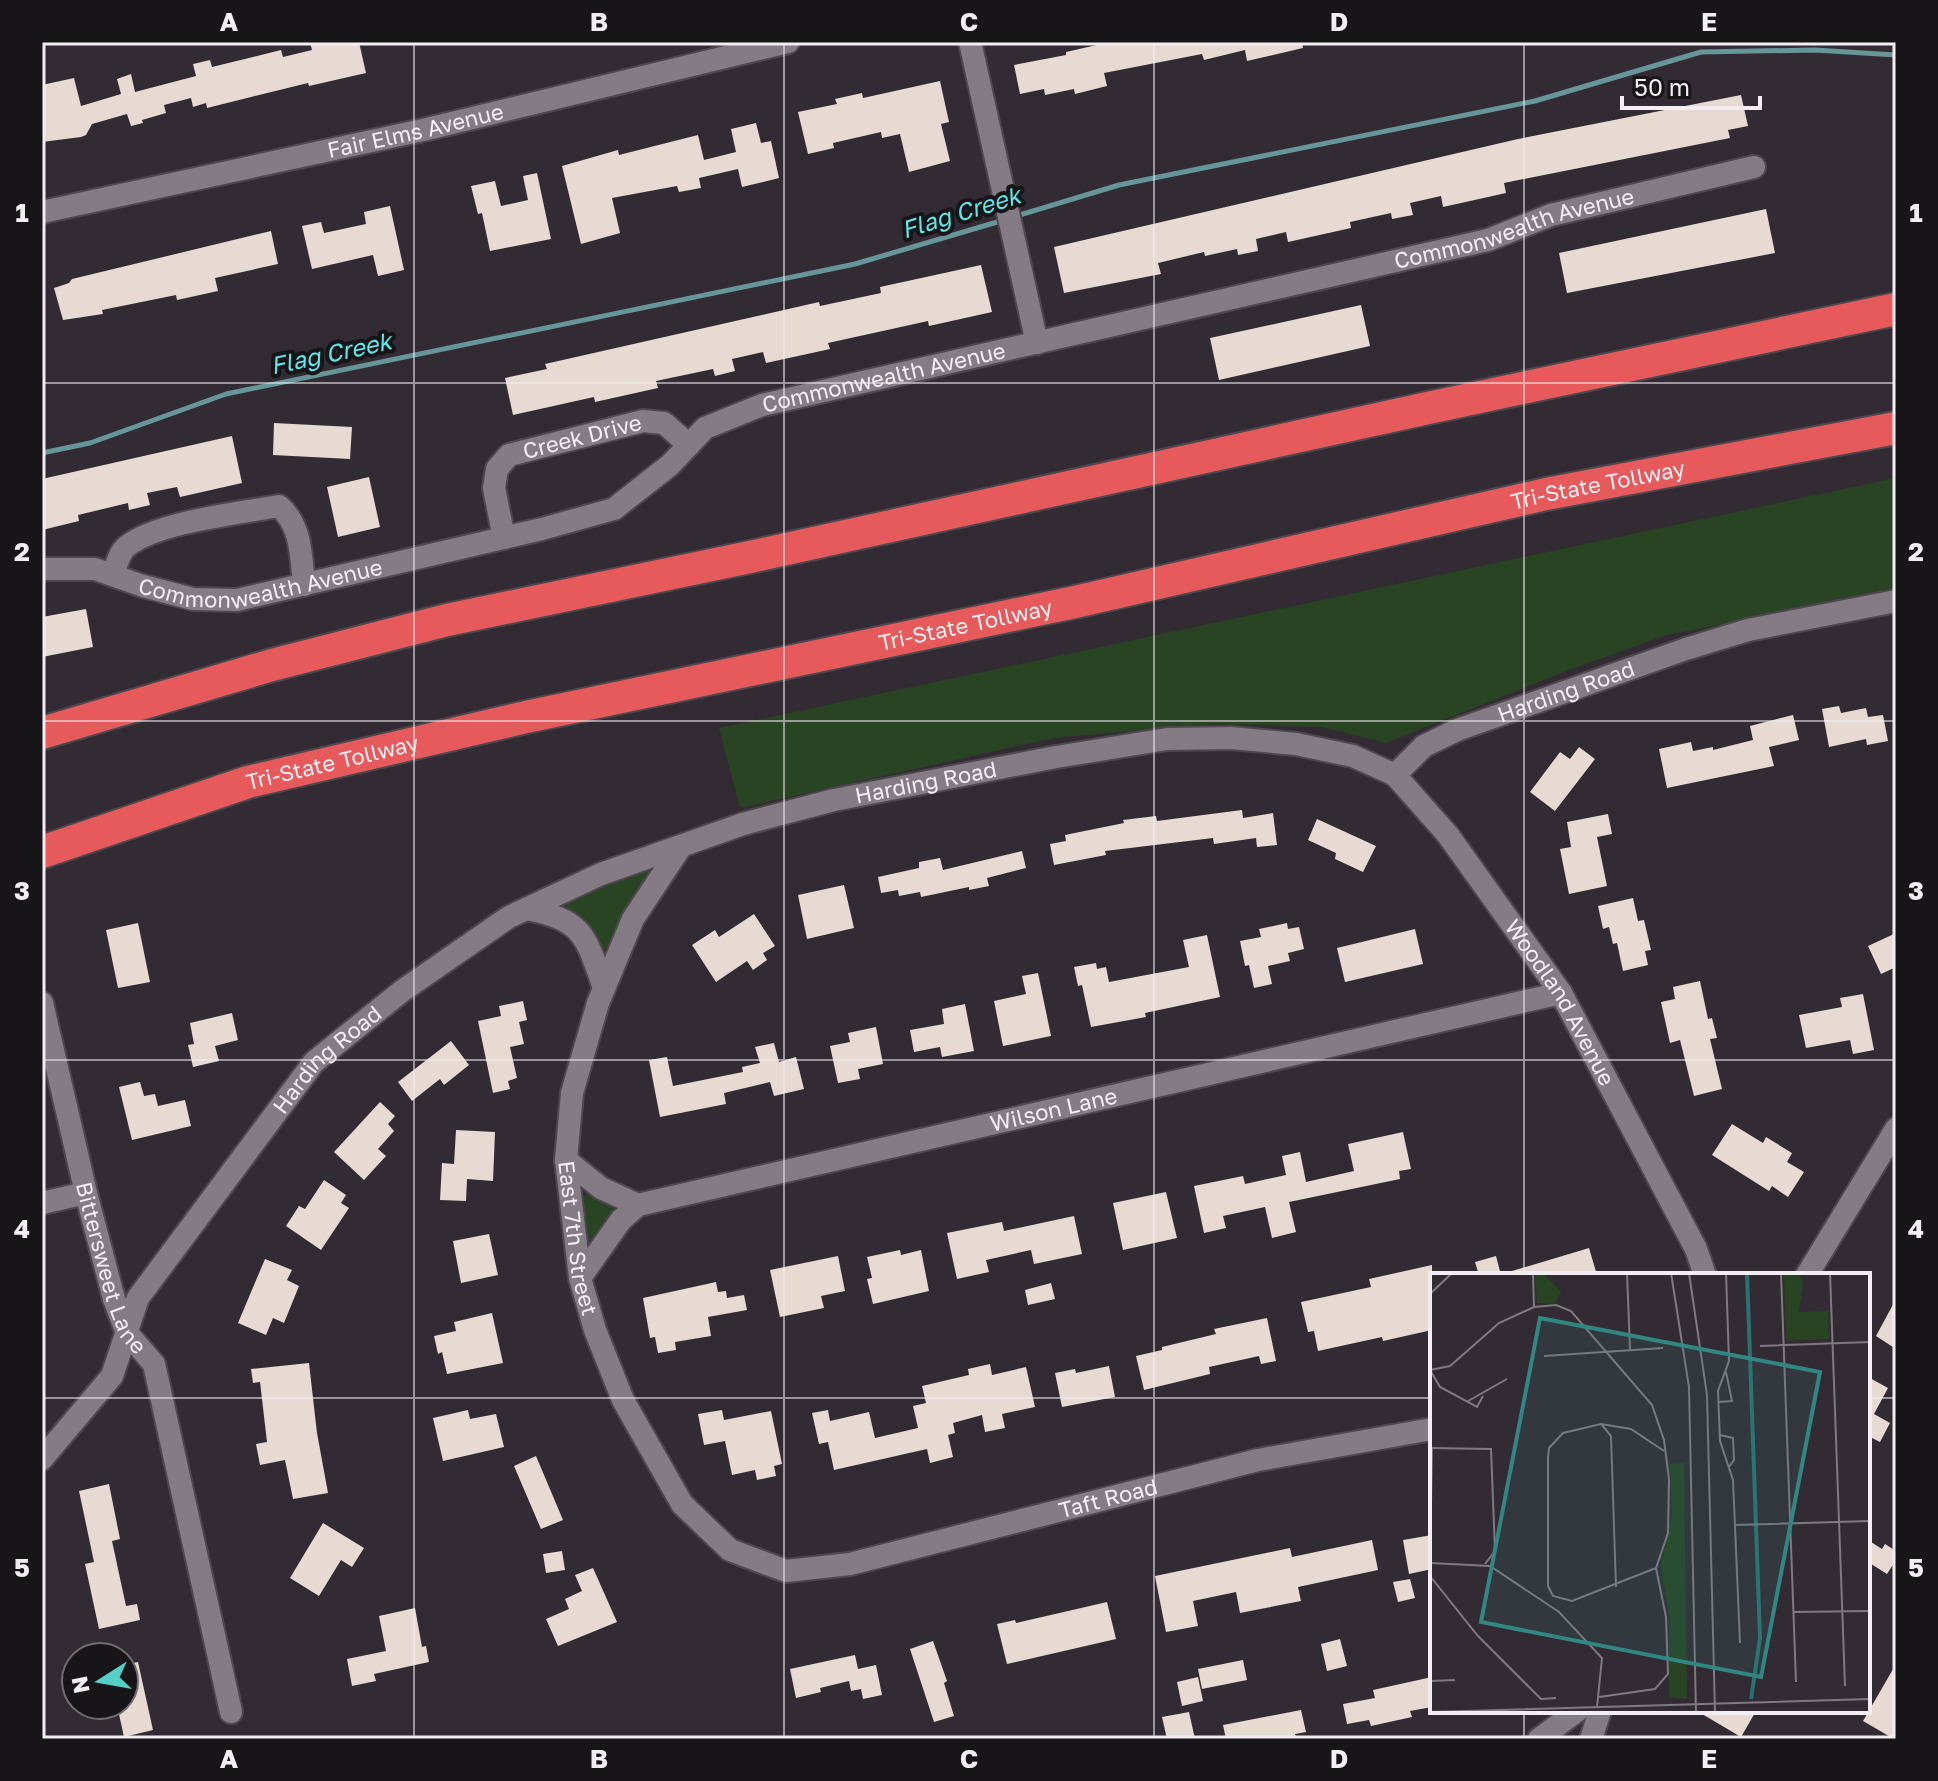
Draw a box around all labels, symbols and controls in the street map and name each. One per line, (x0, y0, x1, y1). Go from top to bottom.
text: A (220, 6, 239, 37)
text: B (590, 6, 608, 37)
text: C (960, 6, 978, 37)
text: D (1330, 6, 1348, 37)
text: E (1701, 6, 1717, 37)
scale bar (1622, 60, 1760, 110)
text: 50 m (1634, 72, 1690, 101)
street label: Fair Elms Avenue (325, 97, 506, 163)
water label: Flag Creek (897, 179, 1026, 244)
street label: Commonwealth Avenue (1391, 182, 1637, 274)
text: 1 (15, 197, 29, 228)
text: 1 (1909, 197, 1923, 228)
water label: Flag Creek (267, 325, 397, 380)
street label: Commonwealth Avenue (759, 336, 1008, 418)
street label: Creek Drive (520, 408, 644, 464)
street label: Tri-State Tollway (1508, 454, 1687, 515)
text: 2 (14, 536, 30, 567)
text: 2 (1908, 536, 1924, 567)
street label: Commonwealth Avenue (136, 553, 385, 614)
street label: Tri-State Tollway (876, 593, 1055, 656)
street label: Harding Road (1494, 654, 1638, 728)
street label: Tri-State Tollway (243, 729, 421, 795)
street label: Harding Road (853, 755, 999, 809)
text: 3 (14, 875, 30, 906)
text: 3 (1908, 875, 1924, 906)
street label: Woodland Avenue (1500, 914, 1621, 1090)
street label: Harding Road (266, 999, 386, 1119)
street label: Wilson Lane (987, 1081, 1119, 1137)
street label: East 7th Street (553, 1159, 604, 1318)
street label: Bittersweet Lane (71, 1179, 153, 1359)
text: 4 (14, 1213, 30, 1244)
text: 4 (1908, 1213, 1924, 1244)
inset map (1430, 1273, 1870, 1713)
street label: Taft Road (1056, 1472, 1160, 1523)
text: 5 (14, 1552, 30, 1583)
text: 5 (1908, 1552, 1924, 1583)
north arrow (60, 1641, 140, 1721)
text: N (65, 1674, 95, 1696)
text: A (220, 1743, 239, 1774)
text: B (590, 1743, 608, 1774)
text: C (960, 1743, 978, 1774)
text: D (1330, 1743, 1348, 1774)
text: E (1701, 1743, 1717, 1774)

